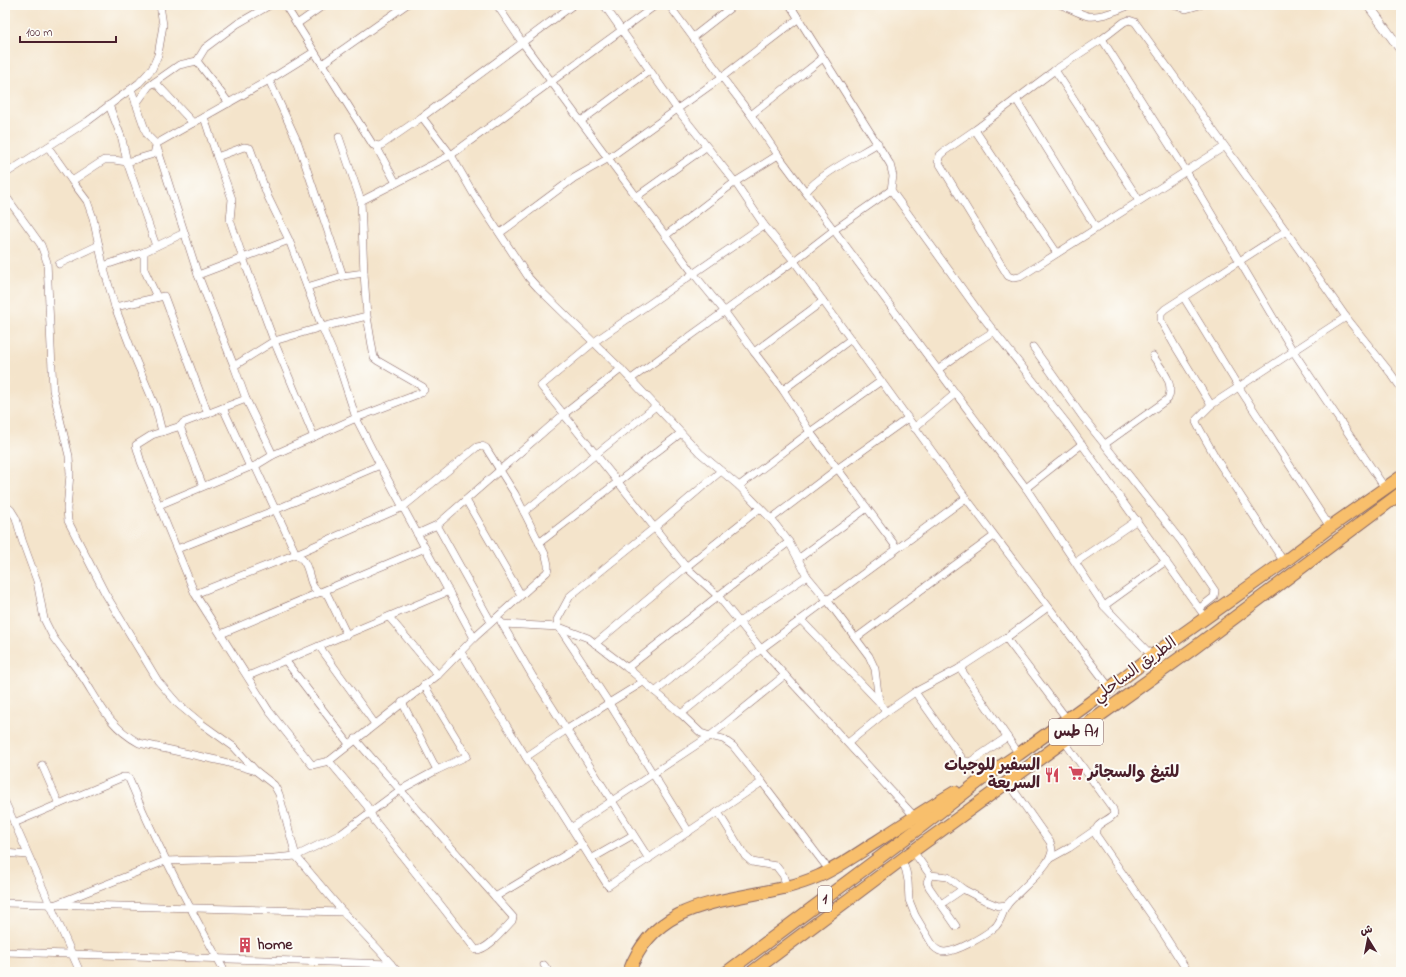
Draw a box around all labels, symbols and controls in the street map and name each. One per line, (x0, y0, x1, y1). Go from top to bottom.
scale bar (20, 18, 116, 44)
text: 100 m (26, 24, 53, 42)
street label: الطريق الساحلي (1088, 631, 1183, 710)
road number: طس A1 (1049, 719, 1103, 745)
place label: السفير للوجبات السريعة (944, 754, 1040, 796)
place label: للتيغ والسجائر (1086, 761, 1179, 785)
supermarket icon: للتيغ والسجائر (1067, 764, 1085, 782)
restaurant icon: السفير للوجبات السريعة (1043, 766, 1061, 784)
road number: 1 (818, 886, 832, 912)
north arrow (1348, 919, 1388, 959)
text: ش (1359, 921, 1374, 939)
place label: home (257, 933, 293, 957)
building icon: home (236, 936, 254, 954)

